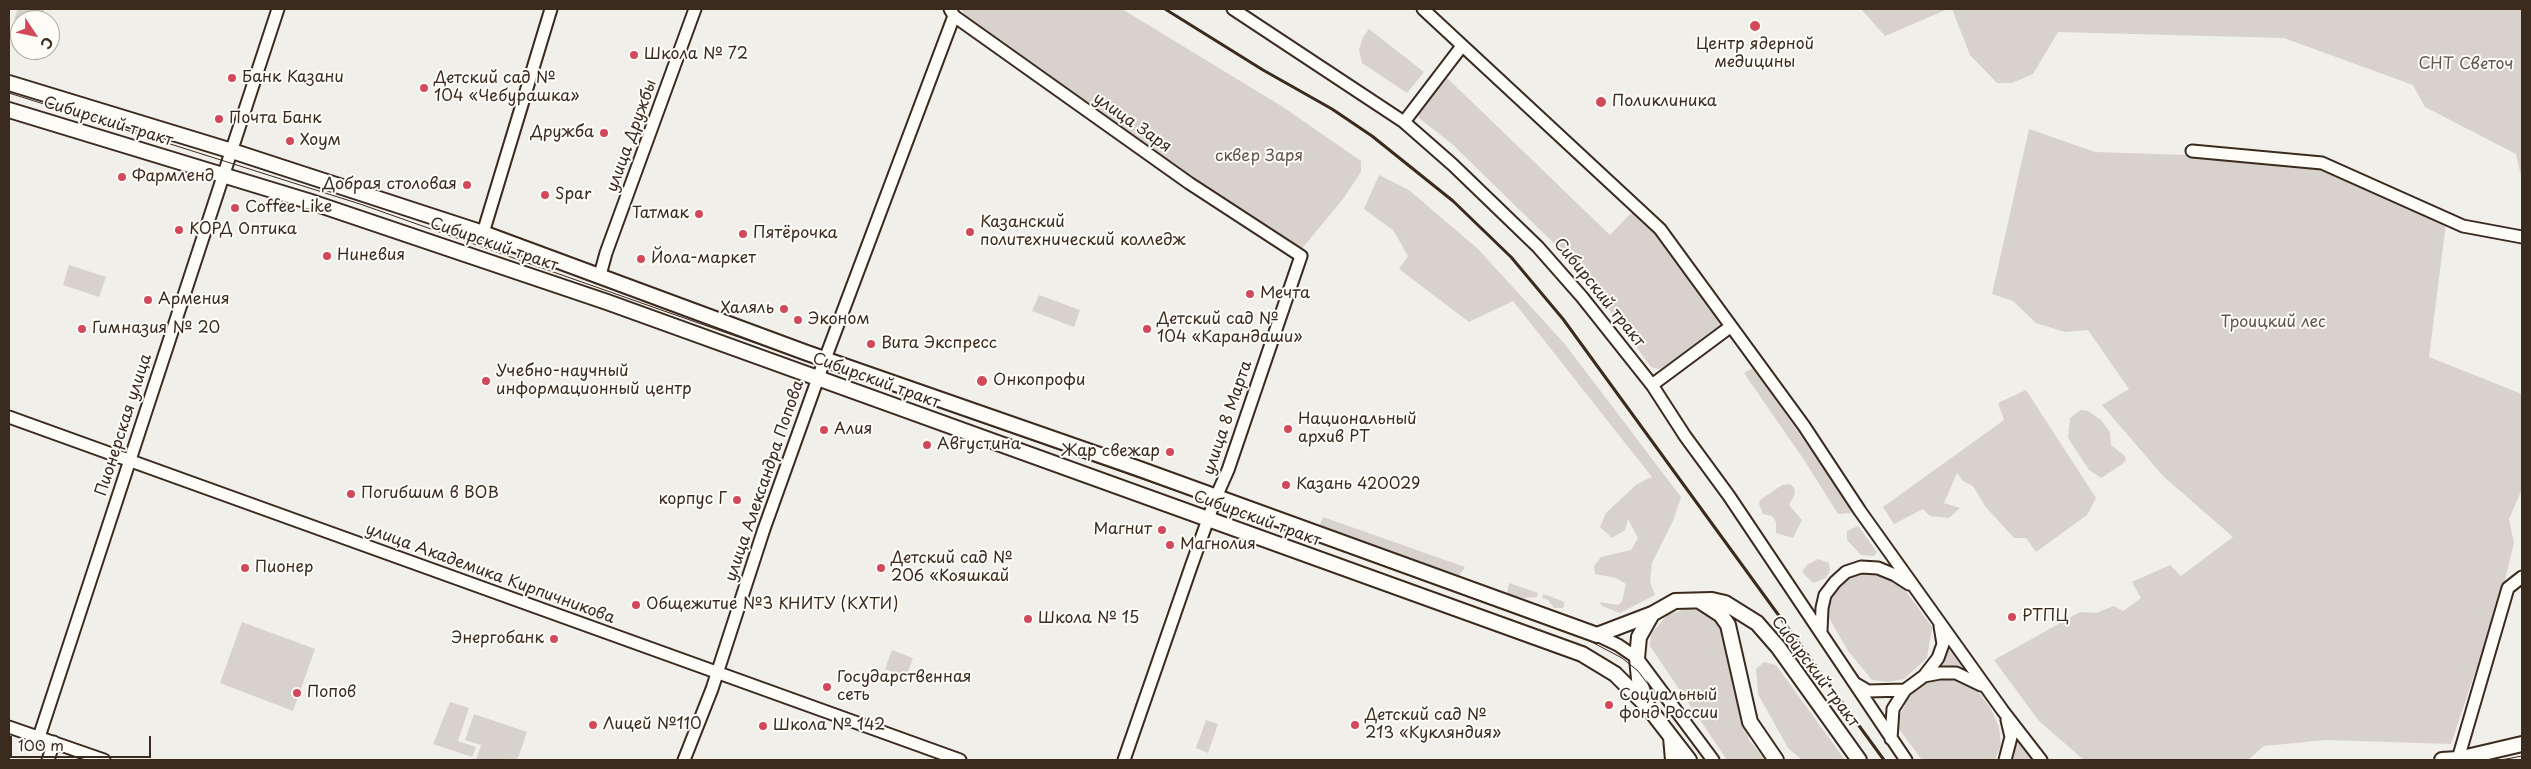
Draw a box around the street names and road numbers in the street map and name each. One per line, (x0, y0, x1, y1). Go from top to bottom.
street label: улица Дружбы (603, 77, 661, 195)
street label: улица Заря (1089, 89, 1175, 157)
street label: Сибирский тракт (41, 93, 175, 151)
street label: Сибирский тракт (427, 214, 561, 276)
street label: Сибирский тракт (1549, 235, 1649, 351)
street label: Сибирский тракт (810, 349, 942, 413)
street label: Пионерская улица (92, 352, 156, 498)
street label: улица 8 Марта (1199, 358, 1257, 478)
street label: улица Александра Попова (721, 378, 809, 584)
street label: Сибирский тракт (1191, 487, 1323, 551)
street label: улица Академика Кирпичникова (363, 520, 617, 628)
street label: Сибирский тракт (1767, 613, 1863, 731)

